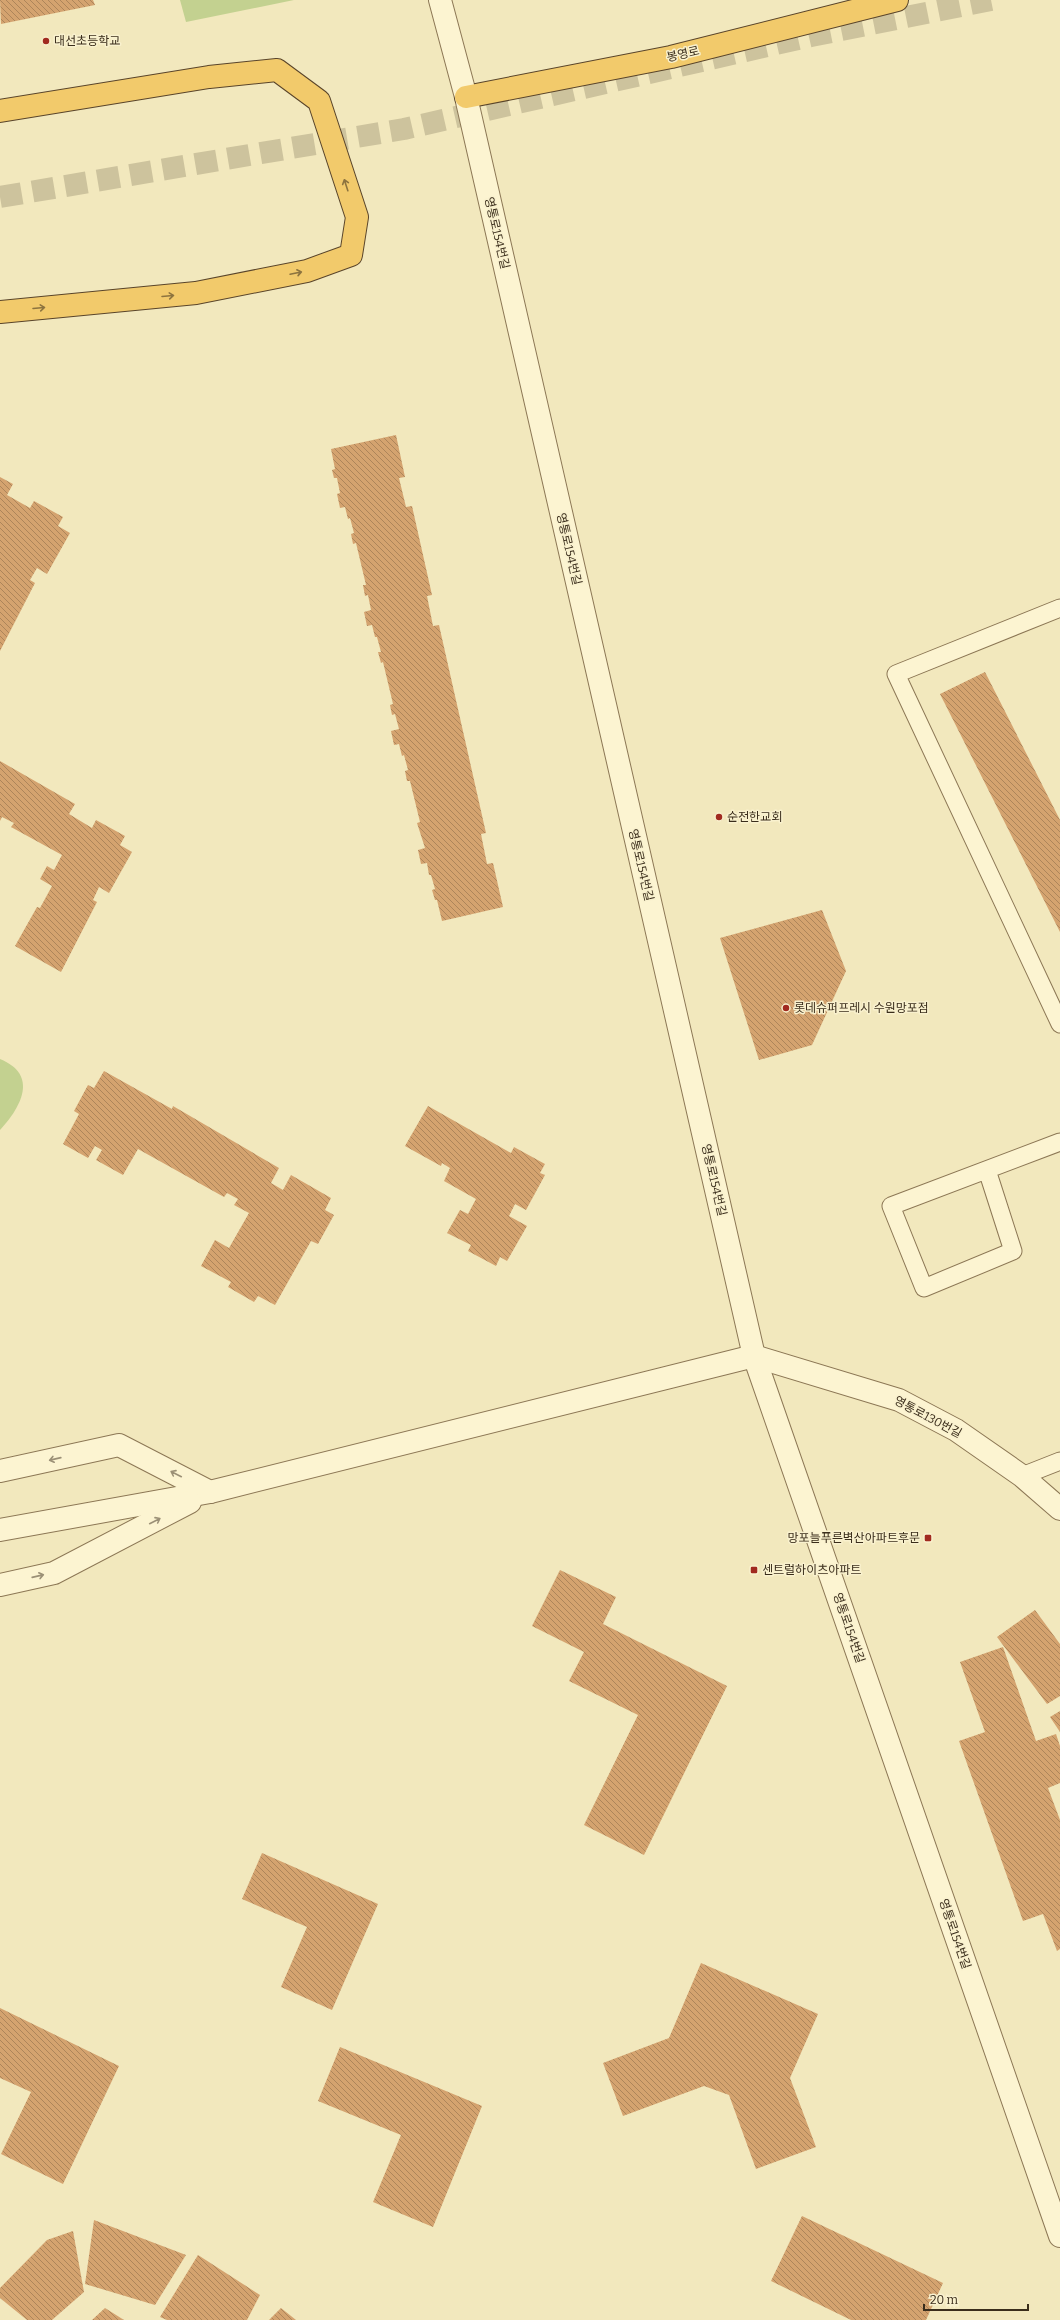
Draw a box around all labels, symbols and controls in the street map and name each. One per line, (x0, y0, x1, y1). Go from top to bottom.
place label: 대선초등학교 (54, 34, 120, 48)
marker: 대선초등학교 (41, 36, 51, 46)
street label: 봉영로 (665, 43, 701, 65)
one-way arrow (342, 178, 349, 191)
street label: 영통로154번길 (482, 196, 512, 270)
one-way arrow (289, 268, 302, 276)
one-way arrow (161, 292, 174, 300)
one-way arrow (32, 305, 45, 312)
street label: 영통로154번길 (554, 512, 584, 586)
place label: 순전한교회 (727, 810, 782, 824)
marker: 순전한교회 (714, 812, 724, 822)
street label: 영통로154번길 (626, 828, 656, 902)
place label: 롯데슈퍼프레시 수원망포점 (794, 1001, 929, 1015)
marker: 롯데슈퍼프레시 수원망포점 (781, 1003, 791, 1013)
street label: 영통로154번길 (699, 1143, 729, 1217)
street label: 영통로130번길 (892, 1393, 964, 1441)
one-way arrow (49, 1455, 62, 1463)
one-way arrow (170, 1470, 182, 1477)
one-way arrow (149, 1516, 161, 1524)
place label: 망포늘푸른벽산아파트후문 (788, 1531, 920, 1545)
marker: 망포늘푸른벽산아파트후문 (923, 1533, 933, 1543)
place label: 센트럴하이츠아파트 (762, 1563, 861, 1577)
marker: 센트럴하이츠아파트 (749, 1565, 759, 1575)
one-way arrow (31, 1572, 44, 1580)
street label: 영통로154번길 (830, 1591, 868, 1665)
street label: 영통로154번길 (936, 1897, 974, 1971)
scale bar (924, 2286, 1028, 2312)
text: 20 m (930, 2293, 959, 2307)

